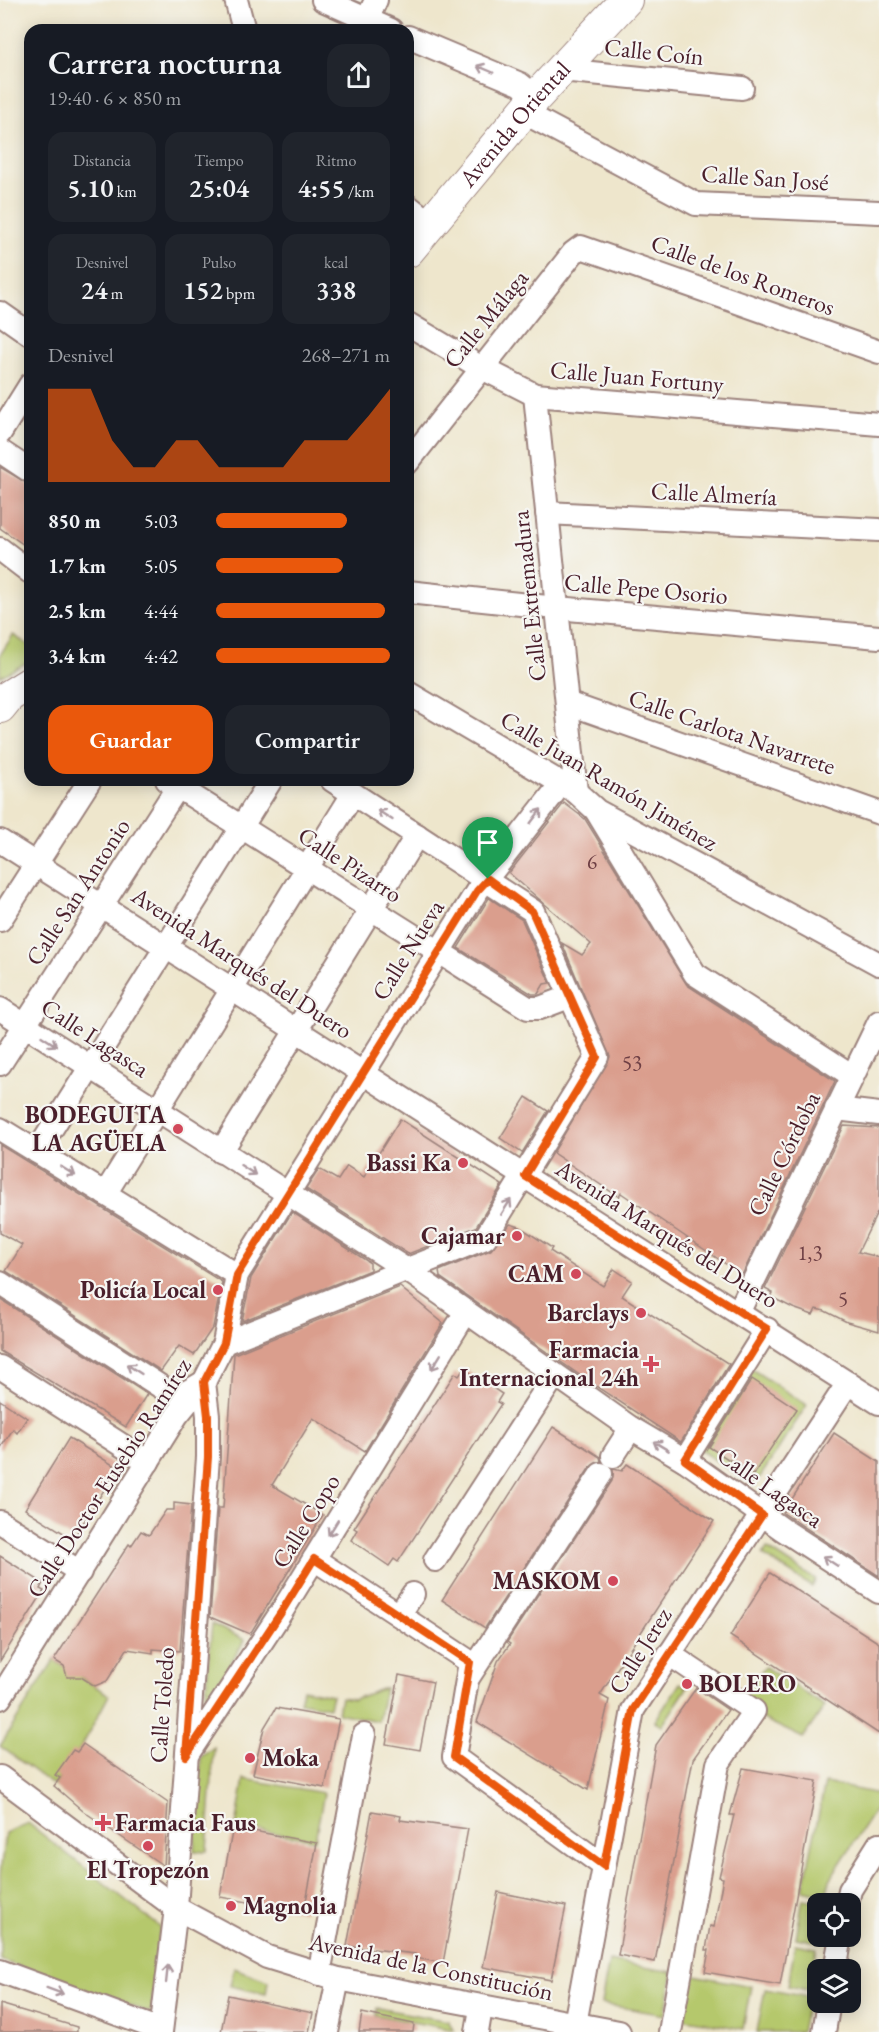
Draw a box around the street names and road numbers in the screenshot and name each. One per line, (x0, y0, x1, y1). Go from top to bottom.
street label: Calle Coín (603, 31, 706, 72)
street label: Avenida Oriental (451, 54, 577, 194)
street label: Calle San José (700, 158, 830, 197)
street label: Calle de los Romeros (647, 227, 839, 322)
street label: Calle Málaga (436, 263, 535, 374)
street label: Calle Juan Fortuny (549, 353, 726, 400)
street label: Calle Almería (650, 475, 778, 512)
street label: Calle Extremadura (504, 509, 553, 683)
street label: Calle Pepe Osorio (563, 566, 729, 611)
street label: Calle Carlota Navarrete (625, 682, 840, 781)
street label: Calle Juan Ramón Jiménez (495, 703, 724, 858)
street label: Calle San Antonio (18, 812, 137, 971)
street label: Calle Pizarro (292, 819, 408, 910)
street label: Avenida Marqués del Duero (125, 879, 359, 1046)
street label: Calle Nueva (364, 893, 451, 1006)
street label: Calle Lagasca (35, 991, 155, 1084)
street label: Calle Córdoba (740, 1086, 827, 1221)
street label: Avenida Marqués del Duero (549, 1152, 785, 1315)
street label: Calle Doctor Eusebio Ramírez (19, 1352, 198, 1604)
street label: Calle Lagasca (711, 1439, 830, 1535)
street label: Calle Copo (264, 1468, 347, 1574)
street label: Calle Jerez (601, 1602, 678, 1700)
street label: Calle Toledo (142, 1646, 181, 1764)
street label: Avenida de la Constitución (305, 1925, 556, 2008)

